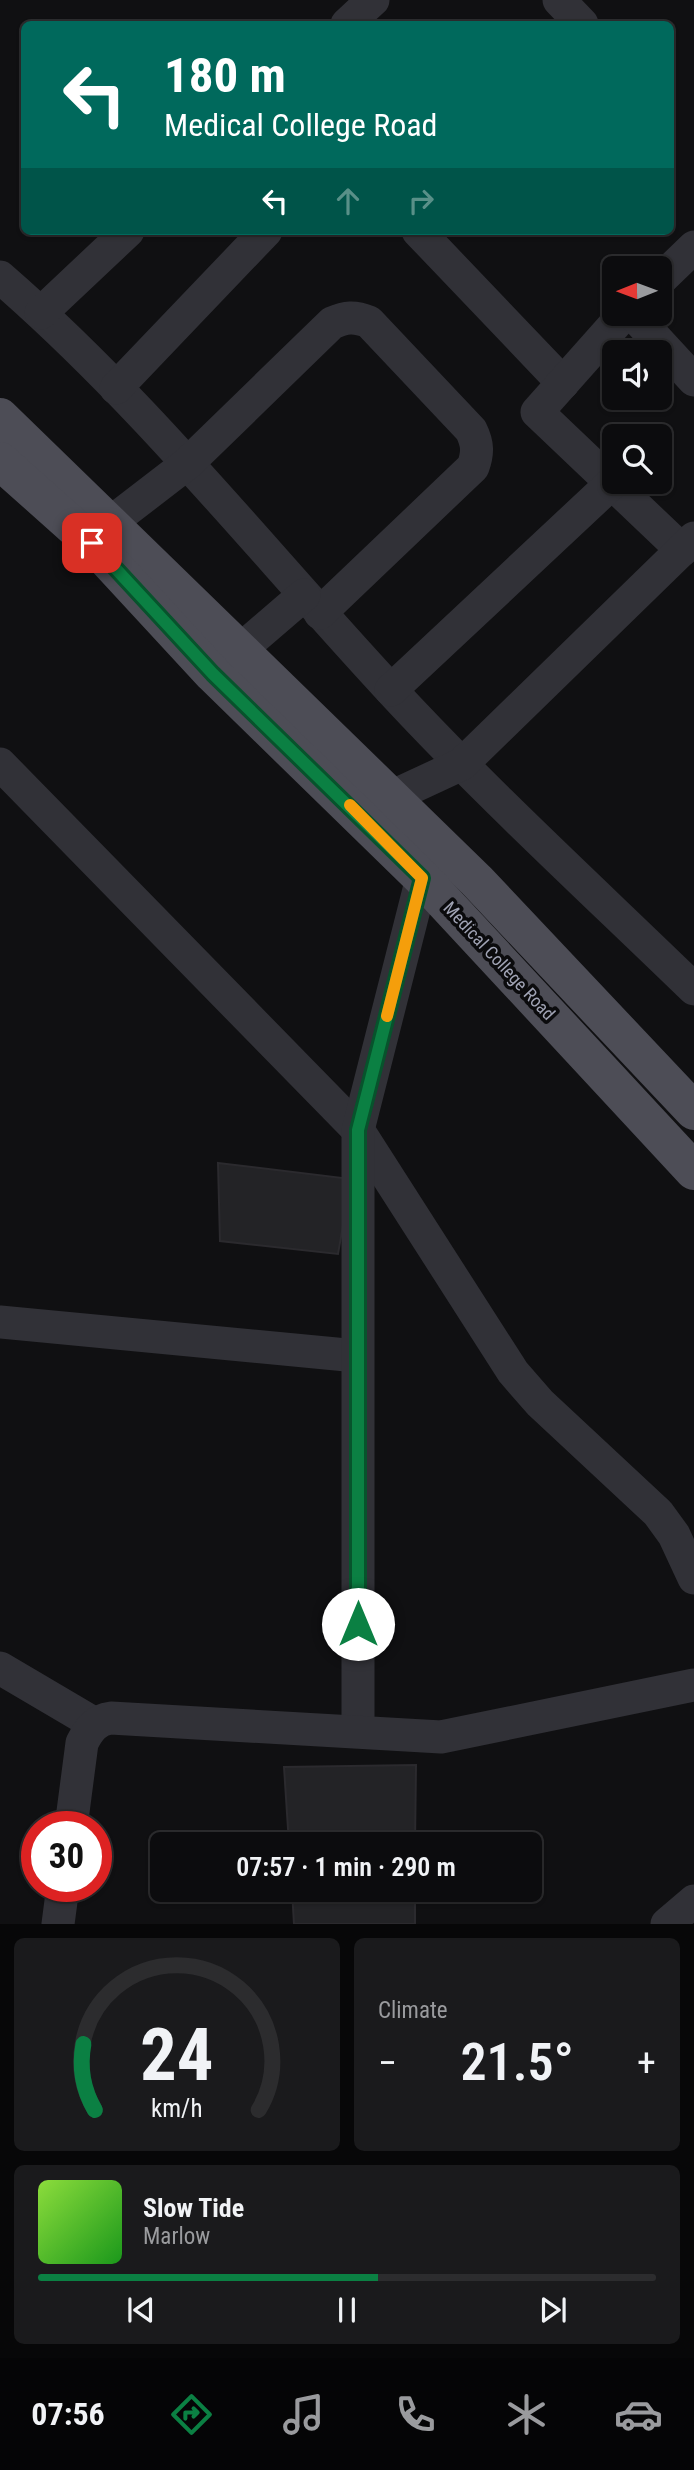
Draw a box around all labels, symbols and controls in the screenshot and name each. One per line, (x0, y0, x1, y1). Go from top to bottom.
text: 180 m (164, 47, 286, 104)
icon: left (49, 49, 140, 140)
text: Medical College Road (164, 106, 437, 144)
icon: left (256, 182, 294, 220)
icon: ahead (329, 182, 367, 220)
icon: right (402, 182, 440, 220)
north arrow (602, 256, 672, 326)
map controls (602, 256, 672, 494)
button: sound (602, 340, 672, 410)
button: search (602, 424, 672, 494)
pin (62, 513, 122, 573)
icon: arrive (73, 524, 111, 562)
street label: Medical College Road (439, 897, 560, 1024)
position arrow (321, 1587, 395, 1661)
speed limit sign: 30 (21, 1811, 112, 1902)
text: 07:57 · 1 min · 290 m (236, 1852, 456, 1882)
text: Climate (378, 1997, 448, 2024)
text: 24 (140, 2013, 214, 2099)
text: 21.5° (460, 2032, 574, 2093)
text: − (378, 2041, 397, 2085)
text: + (637, 2041, 656, 2085)
text: km/h (151, 2094, 203, 2123)
text: Slow Tide (143, 2193, 244, 2223)
text: Marlow (143, 2223, 210, 2250)
icon: previous (122, 2291, 160, 2329)
icon: pause (328, 2291, 366, 2329)
icon: next (534, 2291, 572, 2329)
icon: directions (167, 2390, 216, 2439)
icon: music (279, 2390, 328, 2439)
icon: phone (391, 2390, 440, 2439)
icon: climate (502, 2390, 551, 2439)
icon: car (614, 2390, 663, 2439)
text: 07:56 (31, 2395, 105, 2433)

